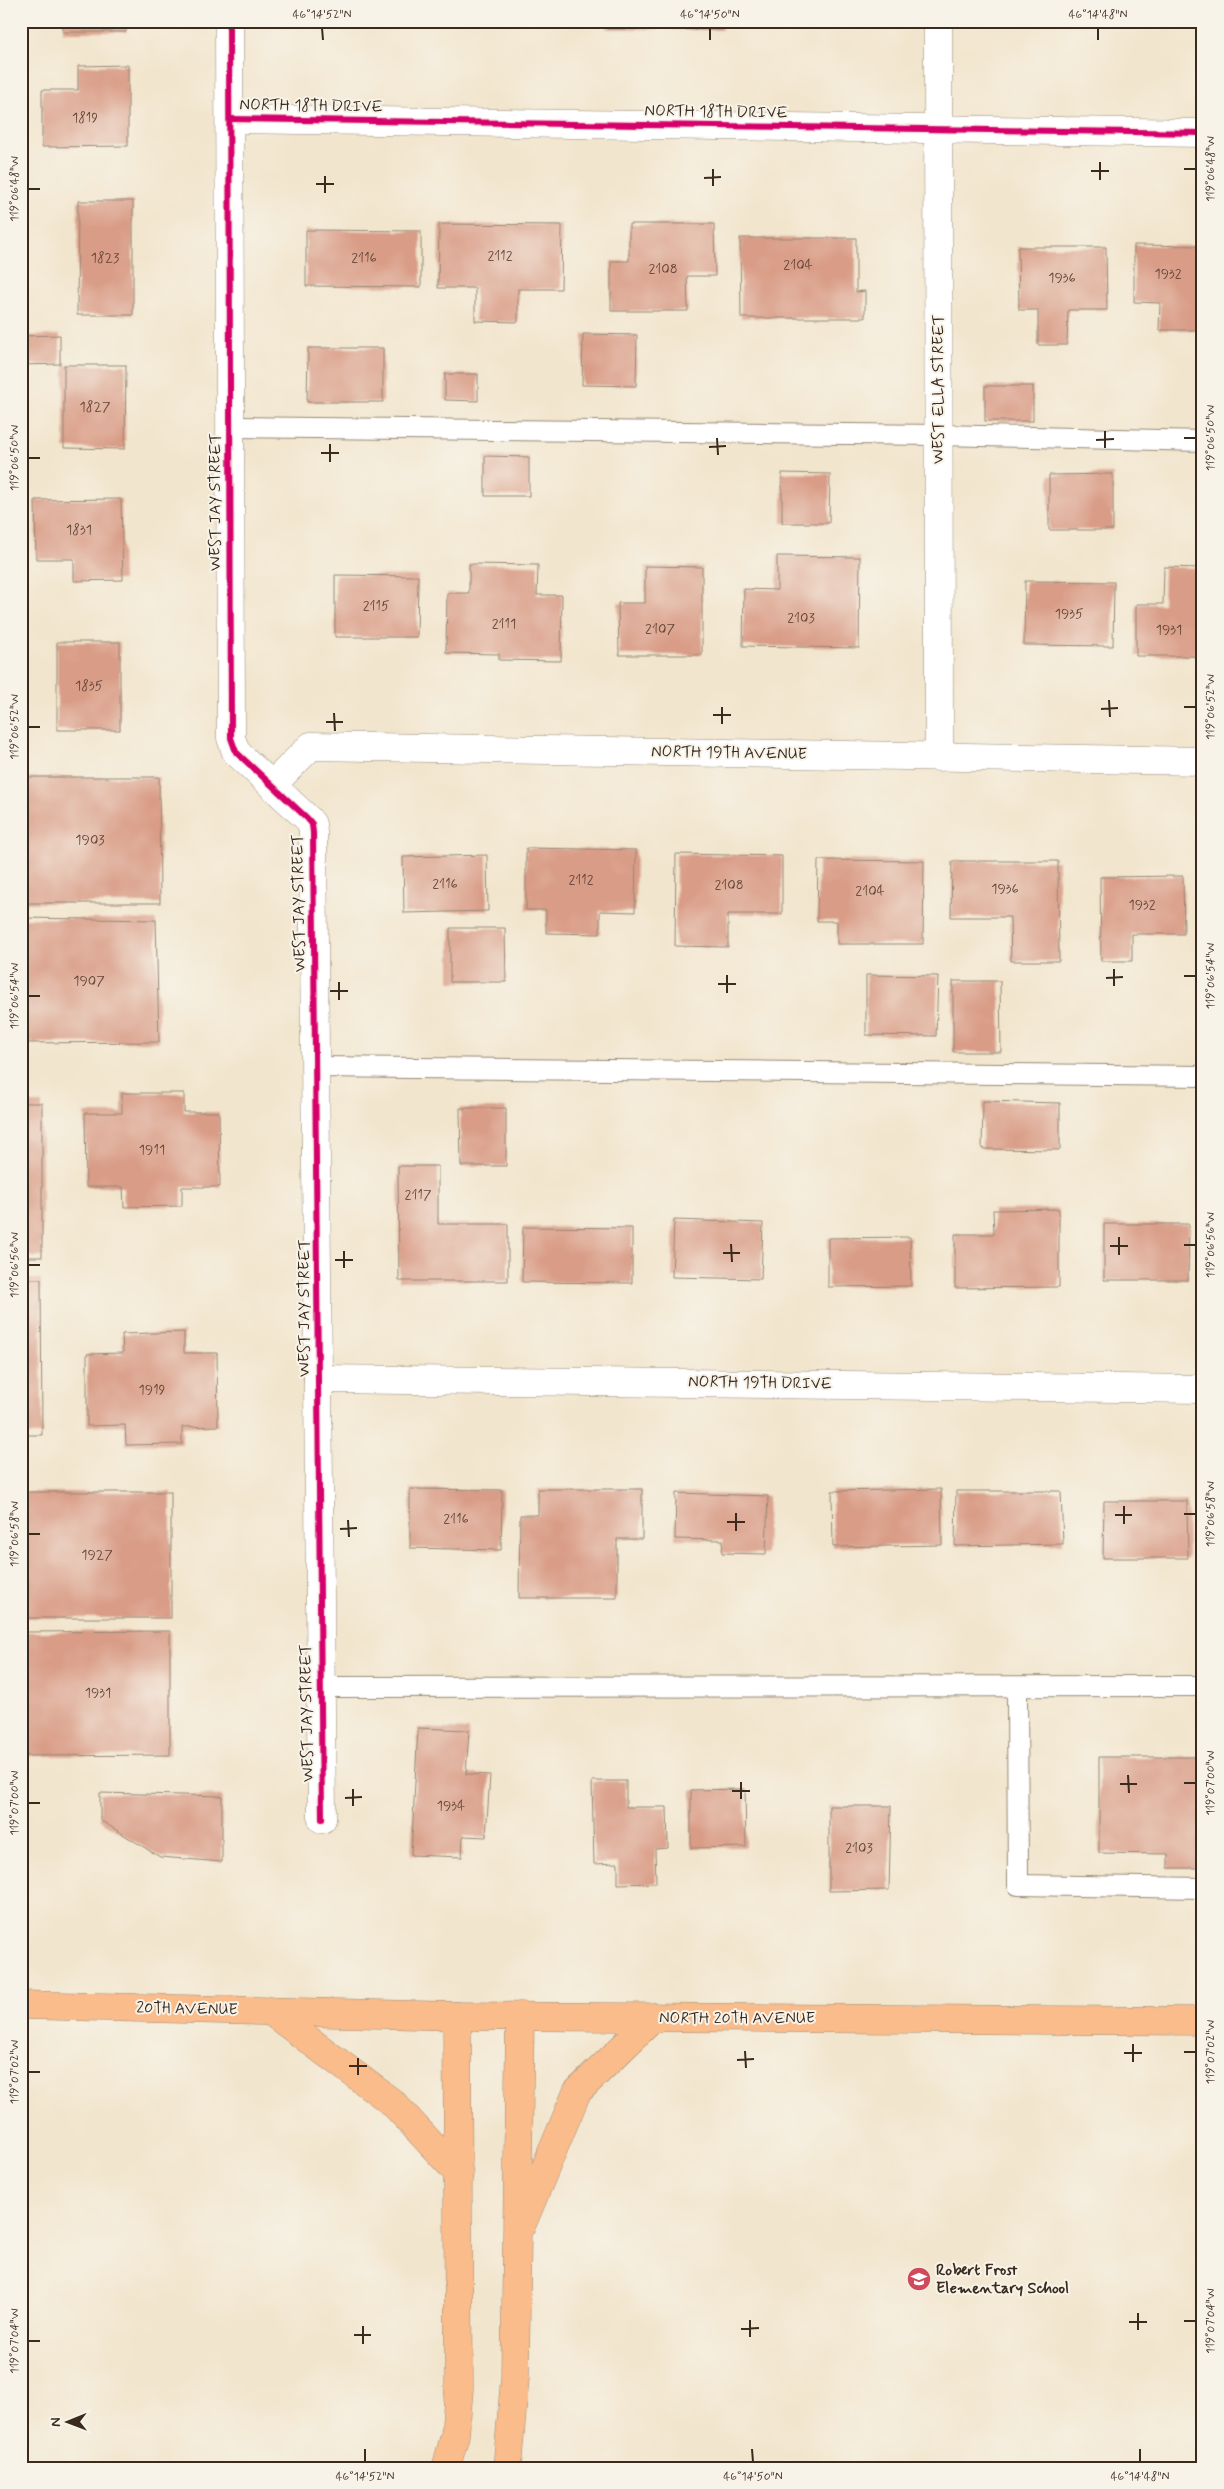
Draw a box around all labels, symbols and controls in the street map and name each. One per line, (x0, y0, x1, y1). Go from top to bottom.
text: 46°14'52"N (293, 7, 351, 23)
text: 46°14'50"N (680, 7, 740, 23)
text: 46°14'48"N (1069, 7, 1127, 23)
street label: NORTH 18TH DRIVE (239, 94, 383, 118)
street label: NORTH 18TH DRIVE (644, 100, 788, 124)
house number: 1819 (72, 109, 98, 127)
text: 119°06'48"W (1203, 136, 1219, 202)
text: 119°06'48"W (7, 156, 23, 222)
house number: 2112 (487, 247, 513, 265)
house number: 1823 (91, 249, 119, 267)
house number: 2116 (351, 249, 377, 267)
house number: 2104 (783, 256, 813, 274)
house number: 2108 (648, 260, 678, 278)
house number: 1932 (1154, 265, 1182, 283)
house number: 1936 (1048, 269, 1076, 287)
street label: WEST ELLA STREET (928, 314, 949, 464)
house number: 1827 (80, 398, 111, 416)
text: 119°06'50"W (1203, 405, 1219, 471)
text: 119°06'50"W (7, 425, 23, 491)
street label: WEST JAY STREET (205, 433, 226, 571)
house number: 1831 (66, 521, 92, 539)
house number: 2115 (363, 597, 389, 615)
house number: 1935 (1055, 605, 1083, 623)
house number: 2103 (787, 609, 815, 627)
house number: 2111 (492, 615, 516, 633)
house number: 2107 (645, 620, 675, 638)
house number: 1931 (1156, 621, 1182, 639)
text: 119°06'52"W (1203, 674, 1219, 740)
house number: 1835 (75, 677, 103, 695)
text: 119°06'52"W (7, 694, 23, 760)
street label: NORTH 19TH AVENUE (651, 741, 807, 765)
house number: 1903 (75, 831, 105, 849)
street label: WEST JAY STREET (287, 834, 311, 972)
house number: 2112 (568, 871, 594, 889)
house number: 2116 (432, 875, 458, 893)
house number: 2108 (714, 876, 744, 894)
house number: 1936 (991, 880, 1019, 898)
house number: 2104 (855, 882, 885, 900)
house number: 1932 (1128, 896, 1156, 914)
text: 119°06'54"W (1203, 943, 1219, 1009)
text: 119°06'54"W (7, 963, 23, 1029)
house number: 1907 (73, 972, 105, 990)
house number: 1911 (139, 1141, 165, 1159)
house number: 2117 (405, 1186, 432, 1204)
text: 119°06'56"W (1203, 1212, 1219, 1278)
text: 119°06'56"W (7, 1232, 23, 1298)
street label: WEST JAY STREET (294, 1239, 315, 1377)
street label: NORTH 19TH DRIVE (688, 1371, 832, 1395)
house number: 1919 (139, 1381, 166, 1399)
text: 119°06'58"W (1203, 1481, 1219, 1547)
text: 119°06'58"W (7, 1501, 23, 1567)
house number: 2116 (443, 1510, 469, 1528)
house number: 1927 (81, 1546, 113, 1564)
street label: WEST JAY STREET (295, 1644, 319, 1782)
house number: 1931 (85, 1684, 111, 1702)
text: 119°07'00"W (1203, 1750, 1219, 1816)
text: 119°07'00"W (7, 1770, 23, 1836)
house number: 1934 (437, 1797, 465, 1815)
house number: 2103 (845, 1839, 873, 1857)
street label: 20TH AVENUE (136, 1998, 238, 2020)
street label: NORTH 20TH AVENUE (659, 2008, 815, 2029)
text: 119°07'02"W (1203, 2020, 1219, 2084)
text: 119°07'02"W (7, 2040, 23, 2104)
place label: Robert Frost Elementary School (936, 2260, 1069, 2299)
school or university icon: Robert Frost Elementary School (906, 2266, 932, 2292)
text: 119°07'04"W (1203, 2288, 1219, 2354)
text: 119°07'04"W (7, 2308, 23, 2374)
north arrow (42, 2396, 92, 2446)
text: N (47, 2417, 65, 2427)
text: 46°14'52"N (336, 2469, 394, 2485)
text: 46°14'50"N (723, 2469, 783, 2485)
text: 46°14'48"N (1111, 2469, 1169, 2485)

